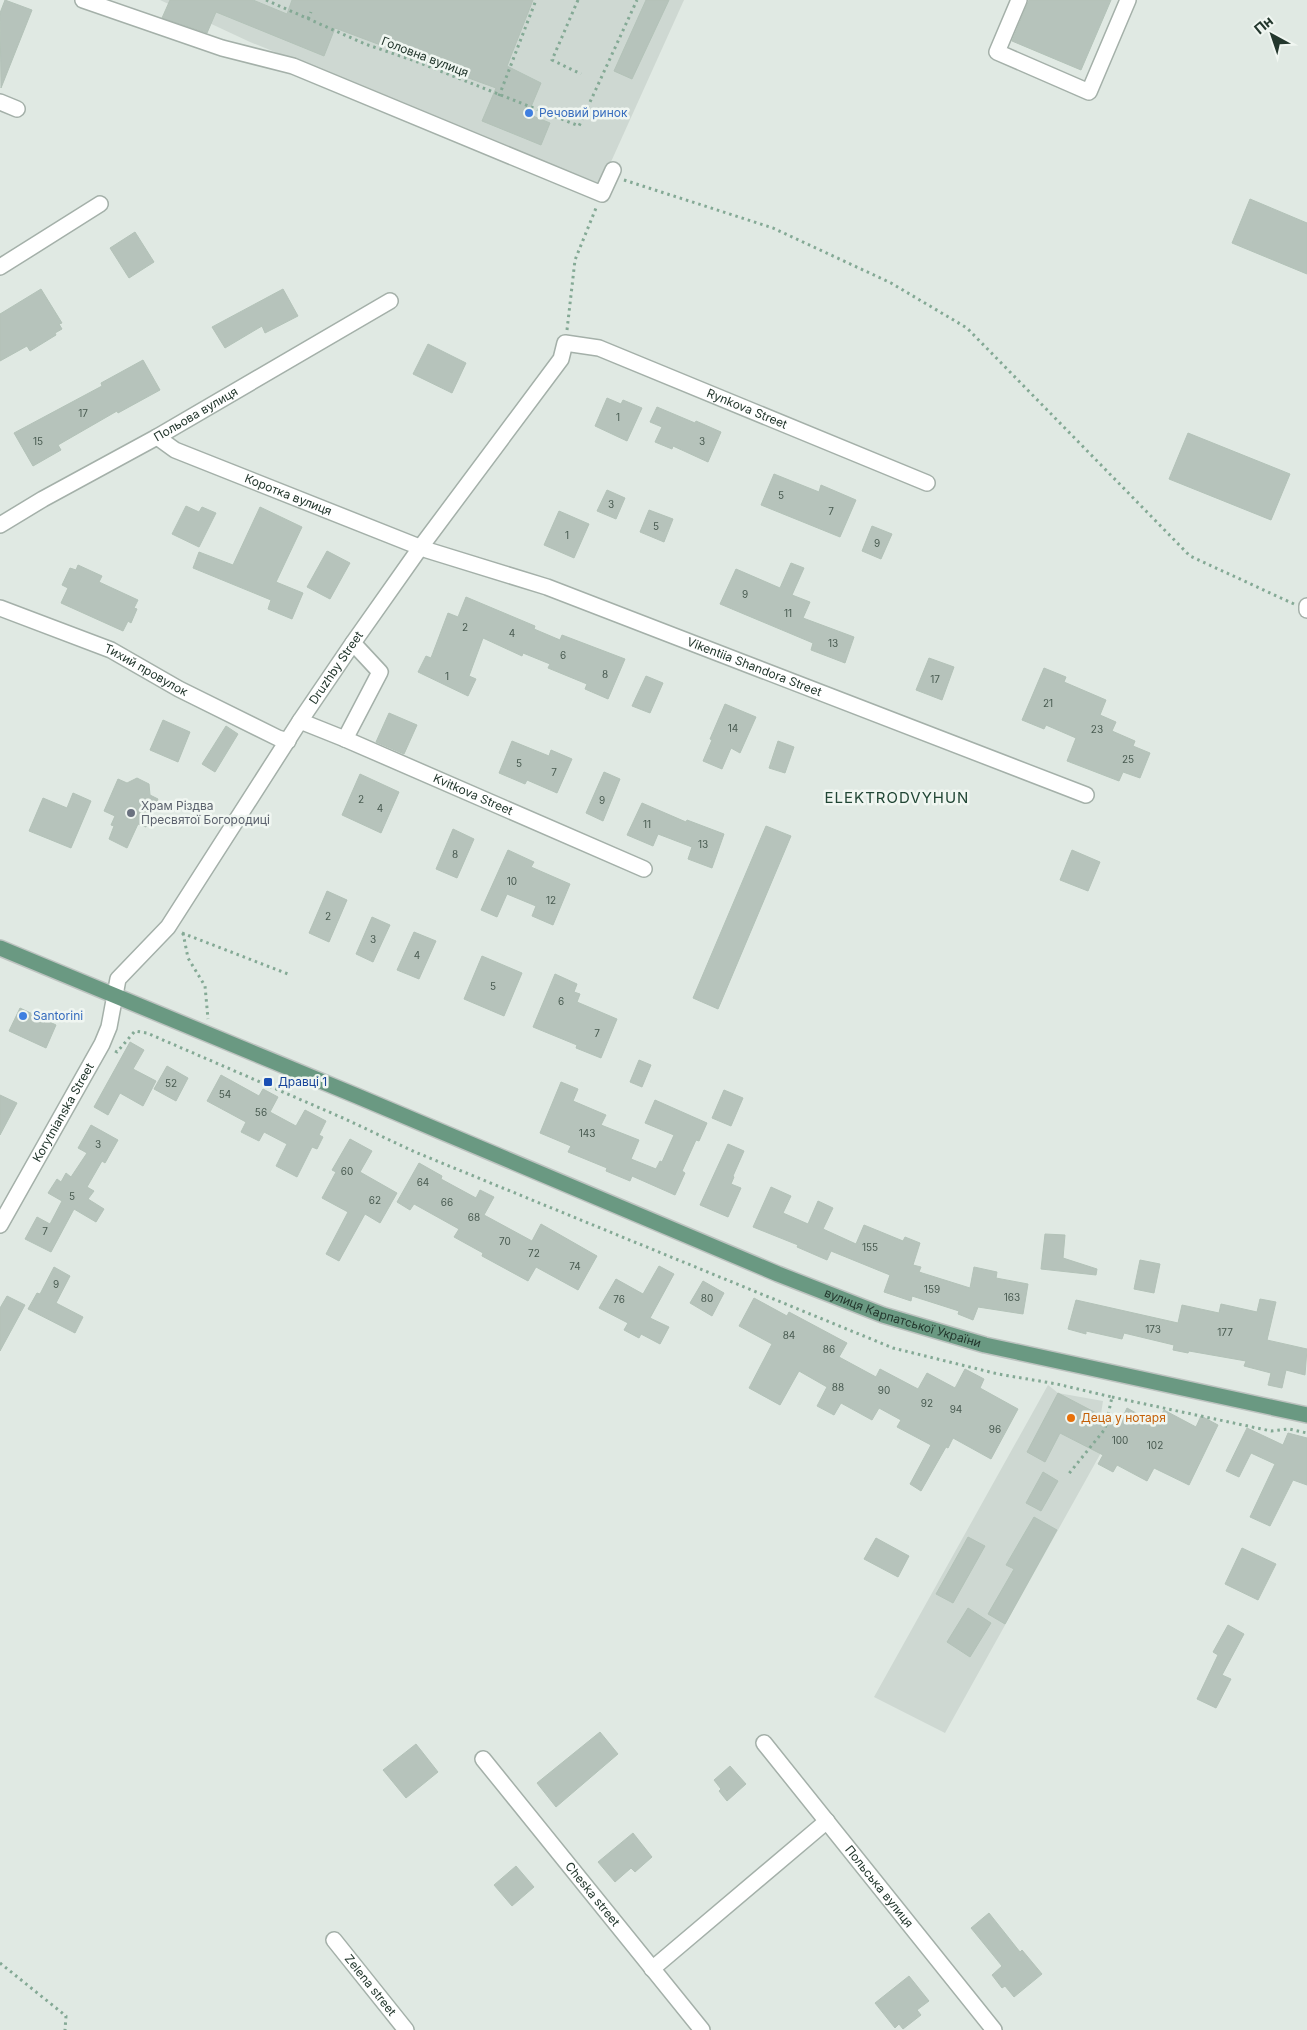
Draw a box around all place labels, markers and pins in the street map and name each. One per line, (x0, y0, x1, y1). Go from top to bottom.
place label: Речовий ринок (539, 105, 628, 120)
marker: Речовий ринок (523, 107, 535, 119)
place label: Храм Різдва Пресвятої Богородиці (141, 798, 270, 827)
marker: Храм Різдва Пресвятої Богородиці (125, 807, 137, 819)
place label: Santorini (33, 1008, 83, 1023)
marker: Santorini (17, 1010, 29, 1022)
place label: Дравці 1 (278, 1074, 327, 1089)
marker: Дравці 1 (262, 1076, 274, 1088)
place label: Деца у нотаря (1081, 1410, 1166, 1425)
marker: Деца у нотаря (1065, 1412, 1077, 1424)

